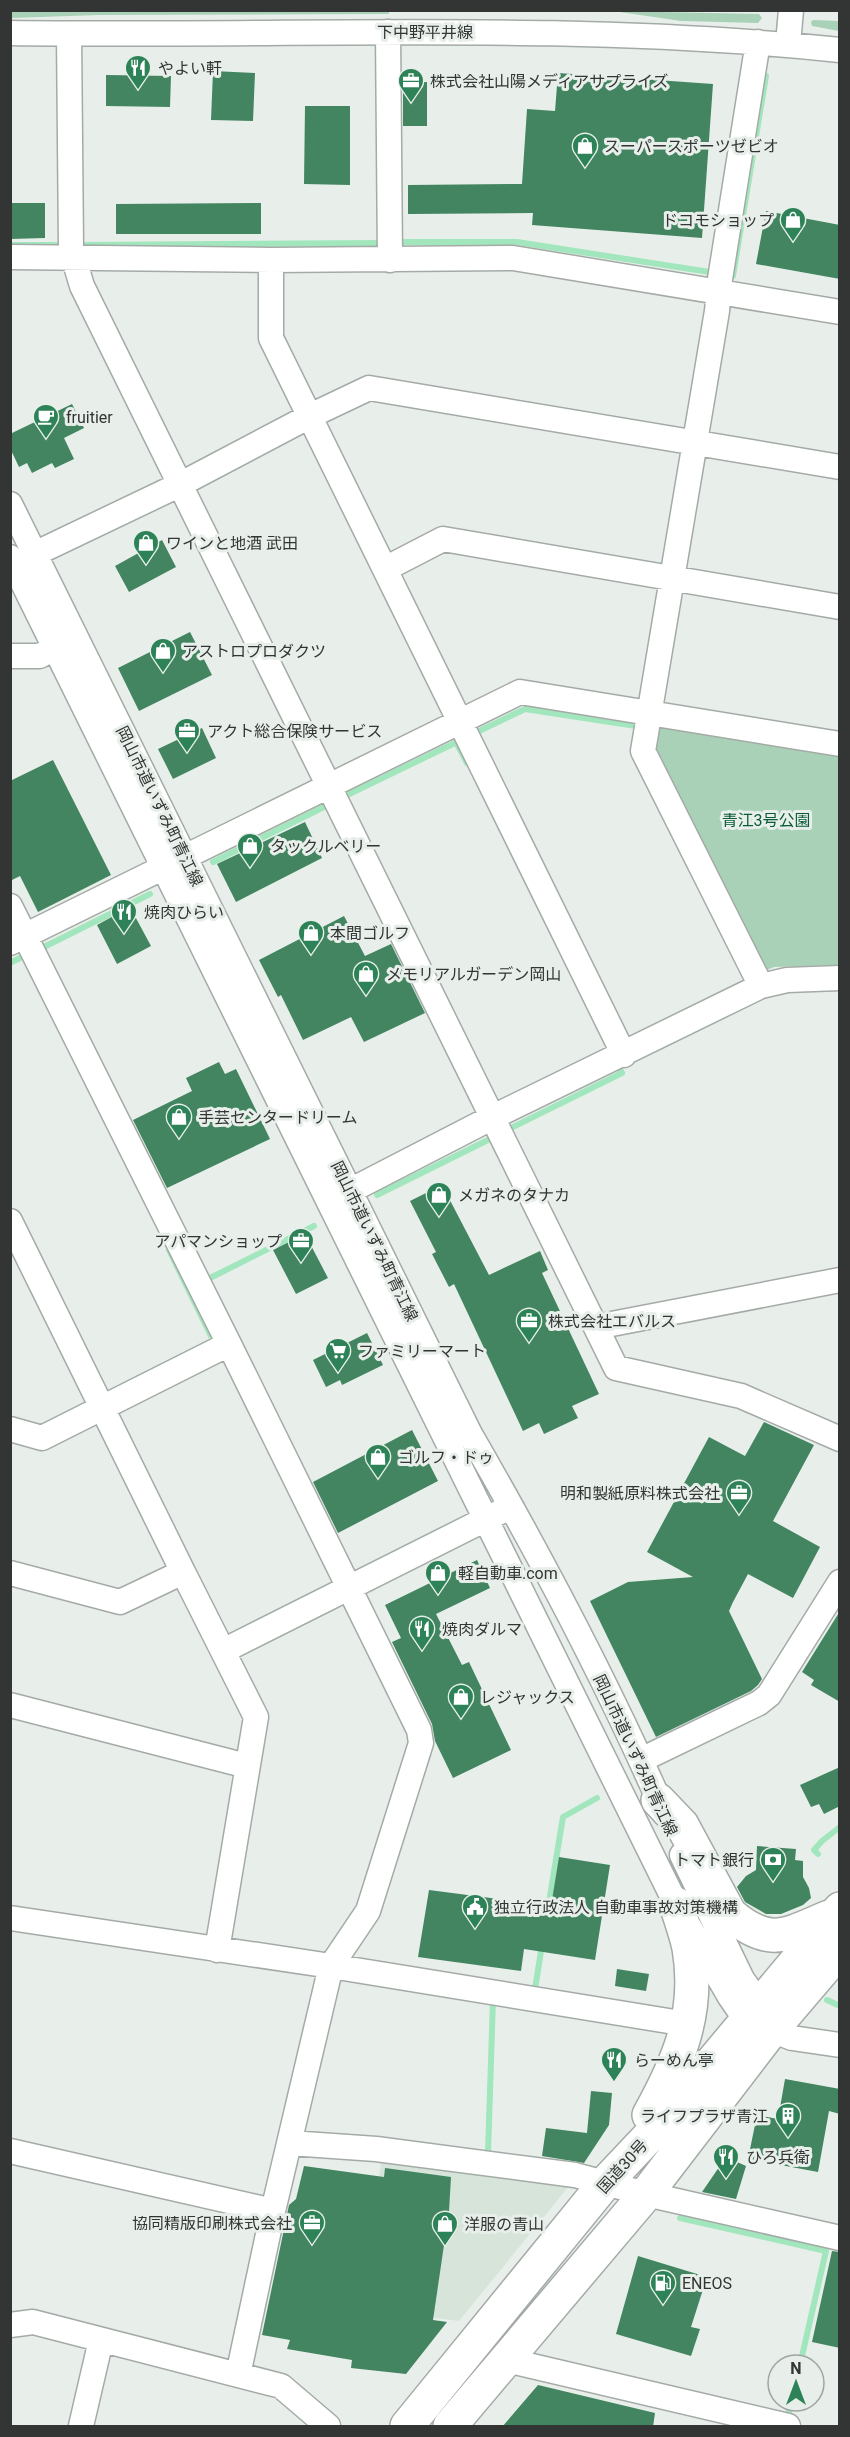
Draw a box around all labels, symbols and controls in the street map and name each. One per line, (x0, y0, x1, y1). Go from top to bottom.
street label: 下中野平井線 (377, 23, 473, 42)
restaurant icon: やよい軒 (123, 53, 153, 91)
place label: やよい軒 (158, 59, 222, 78)
office icon: 株式会社山陽メディアサプライズ (396, 66, 426, 104)
place label: 株式会社山陽メディアサプライズ (430, 72, 668, 91)
shop icon: スーパースポーツゼビオ (570, 131, 600, 169)
place label: スーパースポーツゼビオ (604, 137, 779, 156)
shop icon: ドコモショップ (778, 205, 808, 243)
place label: ドコモショップ (662, 211, 774, 230)
cafe icon: fruitier (31, 402, 61, 440)
place label: fruitier (66, 408, 113, 427)
shop icon: ワインと地酒 武田 (131, 528, 161, 566)
place label: ワインと地酒 武田 (166, 534, 298, 553)
shop icon: アストロプロダクツ (148, 636, 178, 674)
place label: アストロプロダクツ (182, 642, 326, 661)
office icon: アクト総合保険サービス (172, 716, 202, 754)
place label: アクト総合保険サービス (207, 722, 382, 741)
street label: 岡山市道いずみ町青江線 (112, 723, 207, 889)
park label: 青江3号公園 (722, 811, 811, 830)
shop icon: タックルベリー (235, 831, 265, 869)
place label: タックルベリー (270, 837, 382, 856)
restaurant icon: 焼肉ひらい (109, 897, 139, 935)
place label: 焼肉ひらい (144, 903, 224, 922)
shop icon: 本間ゴルフ (296, 918, 326, 956)
place label: 本間ゴルフ (330, 924, 410, 943)
shop icon: メモリアルガーデン岡山 (351, 959, 381, 997)
place label: メモリアルガーデン岡山 (386, 965, 561, 984)
shop icon: 手芸センタードリーム (164, 1102, 194, 1140)
place label: 手芸センタードリーム (198, 1108, 358, 1127)
street label: 岡山市道いずみ町青江線 (327, 1158, 422, 1324)
shop icon: メガネのタナカ (424, 1180, 454, 1218)
place label: メガネのタナカ (458, 1186, 570, 1205)
office icon: アパマンショップ (286, 1226, 316, 1264)
place label: アパマンショップ (154, 1232, 282, 1251)
office icon: 株式会社エバルス (514, 1306, 544, 1344)
place label: 株式会社エバルス (548, 1312, 676, 1331)
supermarket icon: ファミリーマート (323, 1336, 353, 1374)
place label: ファミリーマート (358, 1342, 486, 1361)
shop icon: ゴルフ・ドゥ (363, 1442, 393, 1480)
place label: ゴルフ・ドゥ (398, 1448, 494, 1467)
office icon: 明和製紙原料株式会社 (724, 1478, 754, 1516)
place label: 明和製紙原料株式会社 (560, 1484, 720, 1503)
shop icon: 軽自動車.com (423, 1558, 453, 1596)
place label: 軽自動車.com (458, 1564, 558, 1583)
restaurant icon: 焼肉ダルマ (407, 1614, 437, 1652)
place label: 焼肉ダルマ (442, 1620, 522, 1639)
street label: 岡山市道いずみ町青江線 (590, 1671, 681, 1839)
shop icon: レジャックス (446, 1682, 476, 1720)
place label: レジャックス (480, 1688, 575, 1707)
bank icon: トマト銀行 (758, 1845, 788, 1883)
place label: トマト銀行 (674, 1851, 754, 1870)
public building icon: 独立行政法人 自動車事故対策機構 (460, 1892, 490, 1930)
place label: 独立行政法人 自動車事故対策機構 (494, 1898, 738, 1917)
restaurant icon: らーめん亭 (599, 2045, 629, 2083)
place label: らーめん亭 (634, 2051, 714, 2070)
building icon: ライフプラザ青江 (773, 2101, 803, 2139)
place label: ライフプラザ青江 (640, 2107, 768, 2126)
street label: 国道30号 (593, 2135, 652, 2197)
restaurant icon: ひろ兵衛 (711, 2142, 741, 2180)
place label: ひろ兵衛 (746, 2148, 810, 2167)
office icon: 協同精版印刷株式会社 (297, 2208, 327, 2246)
shop icon: 洋服の青山 (430, 2209, 460, 2247)
place label: 協同精版印刷株式会社 (132, 2214, 292, 2233)
place label: 洋服の青山 (464, 2215, 544, 2234)
fuel station icon: ENEOS (648, 2268, 678, 2306)
place label: ENEOS (682, 2274, 732, 2293)
north arrow (766, 2353, 826, 2413)
text: N (790, 2359, 802, 2378)

